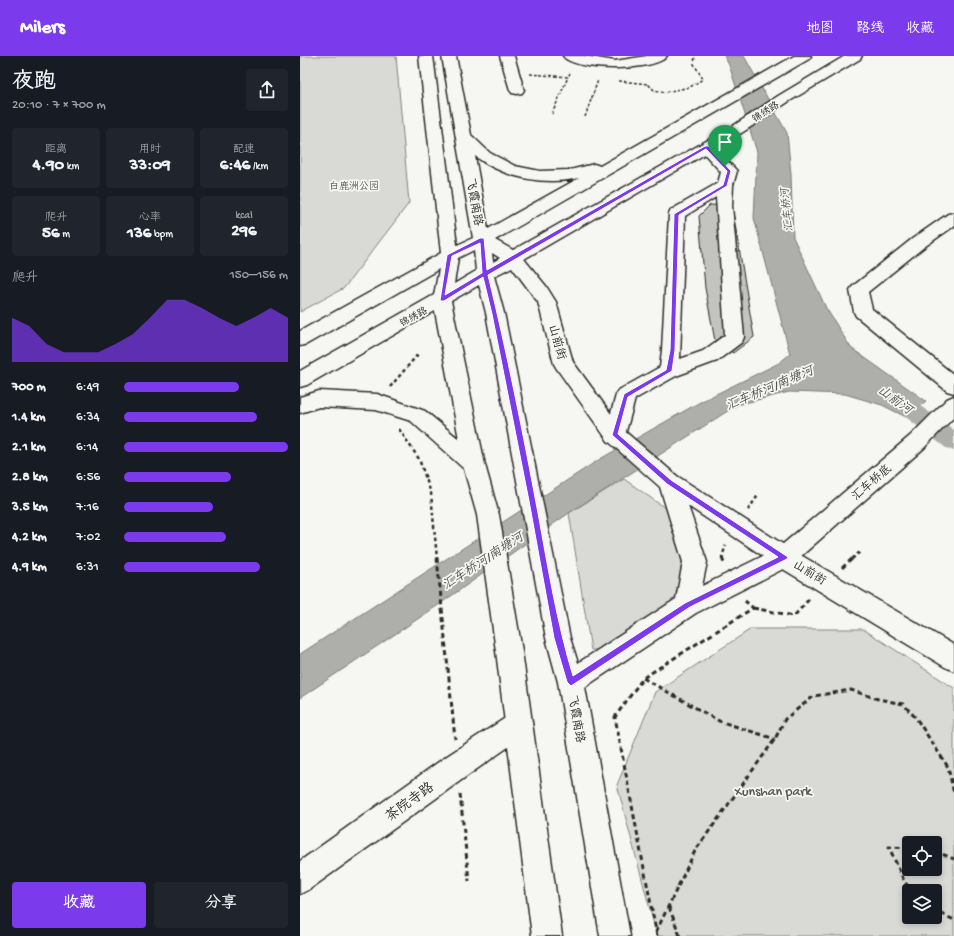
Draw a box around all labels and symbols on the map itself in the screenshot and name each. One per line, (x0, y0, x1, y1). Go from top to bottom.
street label: 锦绣路 (750, 99, 782, 126)
pin (708, 125, 742, 166)
street label: 飞霞南路 (462, 177, 486, 227)
park label: 白鹿洲公园 (329, 180, 379, 193)
water label: 汇车桥河 (778, 185, 796, 233)
street label: 锦绣路 (397, 304, 430, 330)
street label: 山前街 (544, 323, 569, 362)
water label: 汇车桥河/南塘河 (723, 362, 818, 415)
water label: 山前河 (874, 383, 917, 420)
street label: 汇车桥底 (849, 462, 895, 505)
water label: 汇车桥河/南塘河 (439, 528, 529, 594)
street label: 山前街 (790, 558, 829, 589)
street label: 飞霞南路 (564, 694, 588, 744)
street label: 茶院寺路 (382, 779, 438, 826)
park label: Xunshan park (734, 784, 813, 801)

